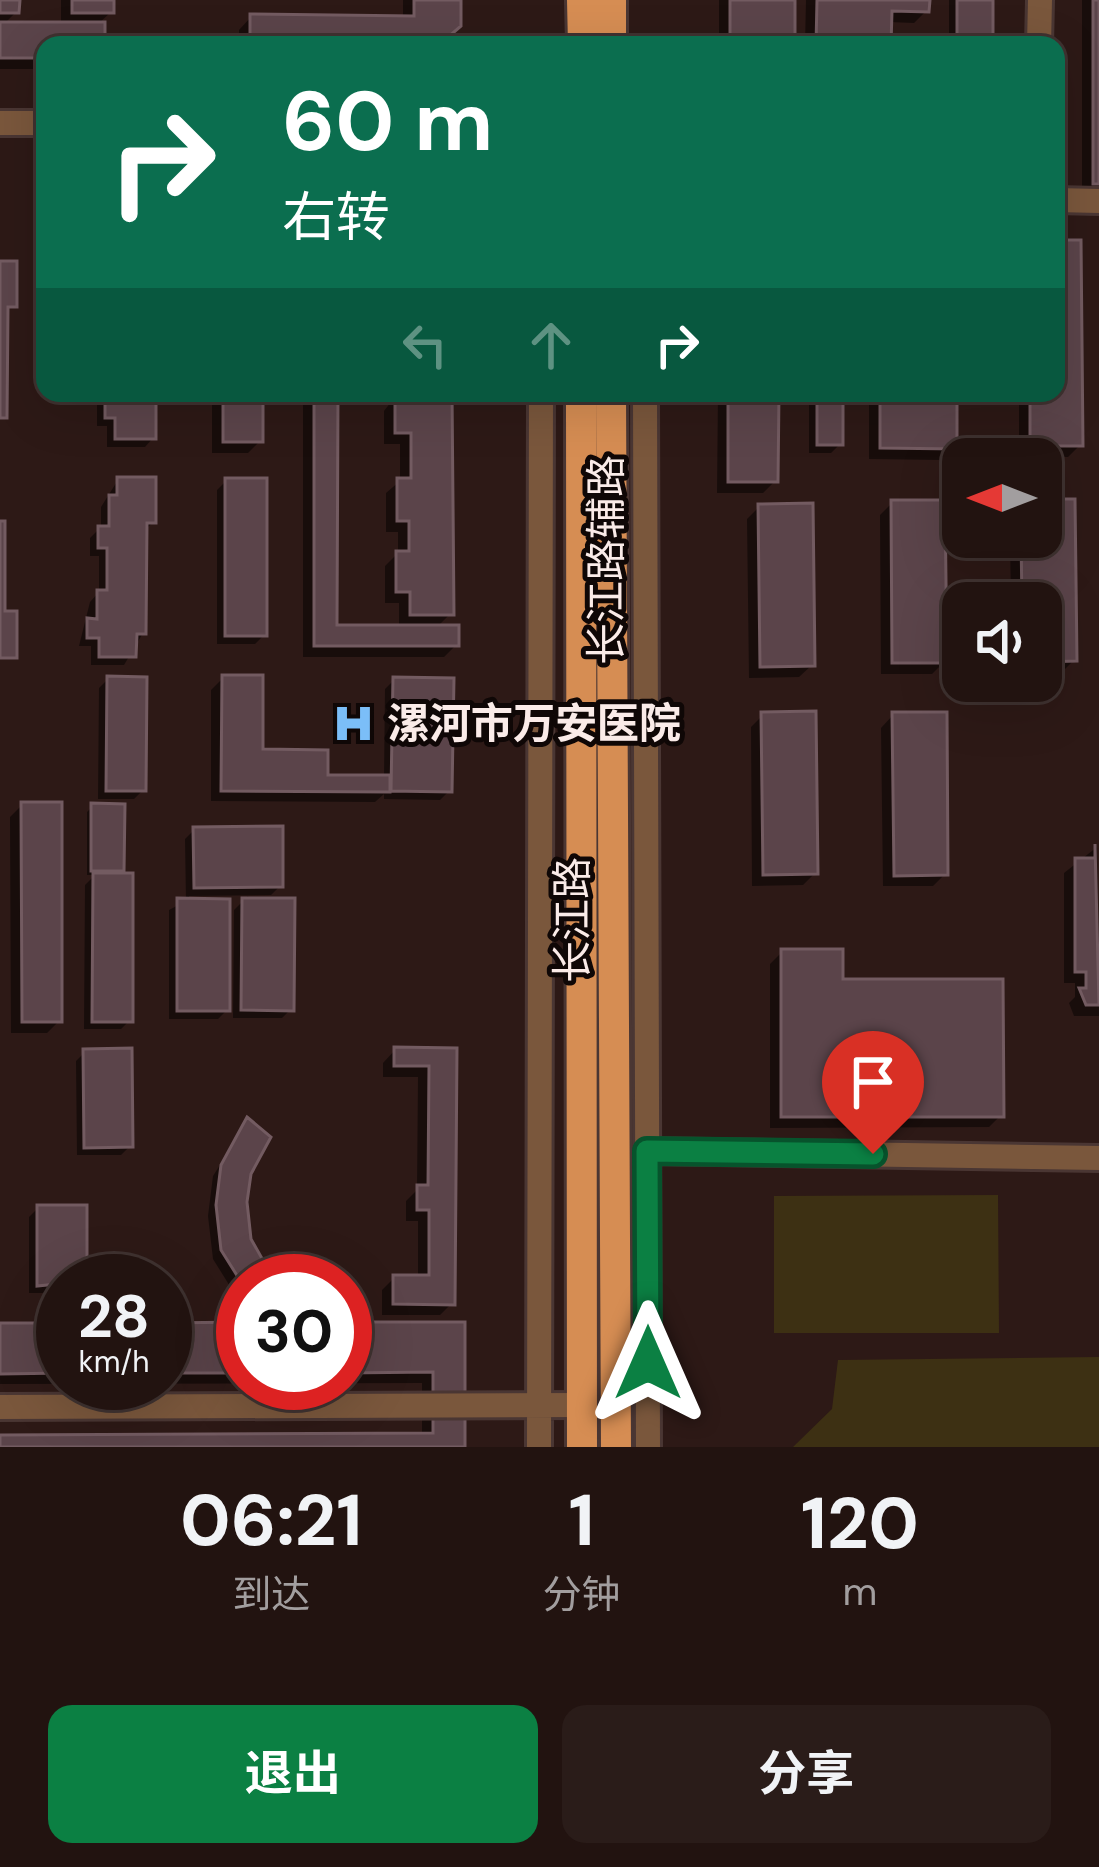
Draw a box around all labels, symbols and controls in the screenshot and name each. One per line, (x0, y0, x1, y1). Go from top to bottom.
text: 60 m (282, 67, 493, 176)
icon: right (84, 84, 240, 240)
text: 右转 (282, 182, 390, 253)
icon: left (392, 312, 458, 378)
icon: ahead (518, 312, 584, 378)
icon: right (644, 312, 710, 378)
north arrow (942, 438, 1062, 558)
map controls (942, 438, 1062, 702)
street label: 长江路辅路 (579, 455, 634, 665)
button: sound (942, 582, 1062, 702)
place label: 漯河市万安医院 (387, 696, 681, 751)
hospital icon: 漯河市万安医院 (330, 700, 376, 746)
street label: 长江路 (545, 857, 600, 983)
pin (822, 1031, 924, 1154)
icon: arrive (840, 1049, 906, 1115)
speed limit sign: 30 (216, 1254, 372, 1410)
text: 28 (78, 1277, 150, 1356)
position arrow (585, 1300, 711, 1426)
text: km/h (79, 1342, 149, 1381)
text: 06:21 (180, 1474, 363, 1567)
text: 1 (569, 1474, 595, 1567)
text: 120 (801, 1477, 919, 1570)
text: m (842, 1566, 877, 1617)
text: 到达 (232, 1569, 310, 1620)
text: 分钟 (543, 1569, 621, 1620)
button: 退出 (48, 1705, 538, 1843)
button: 分享 (562, 1705, 1051, 1843)

